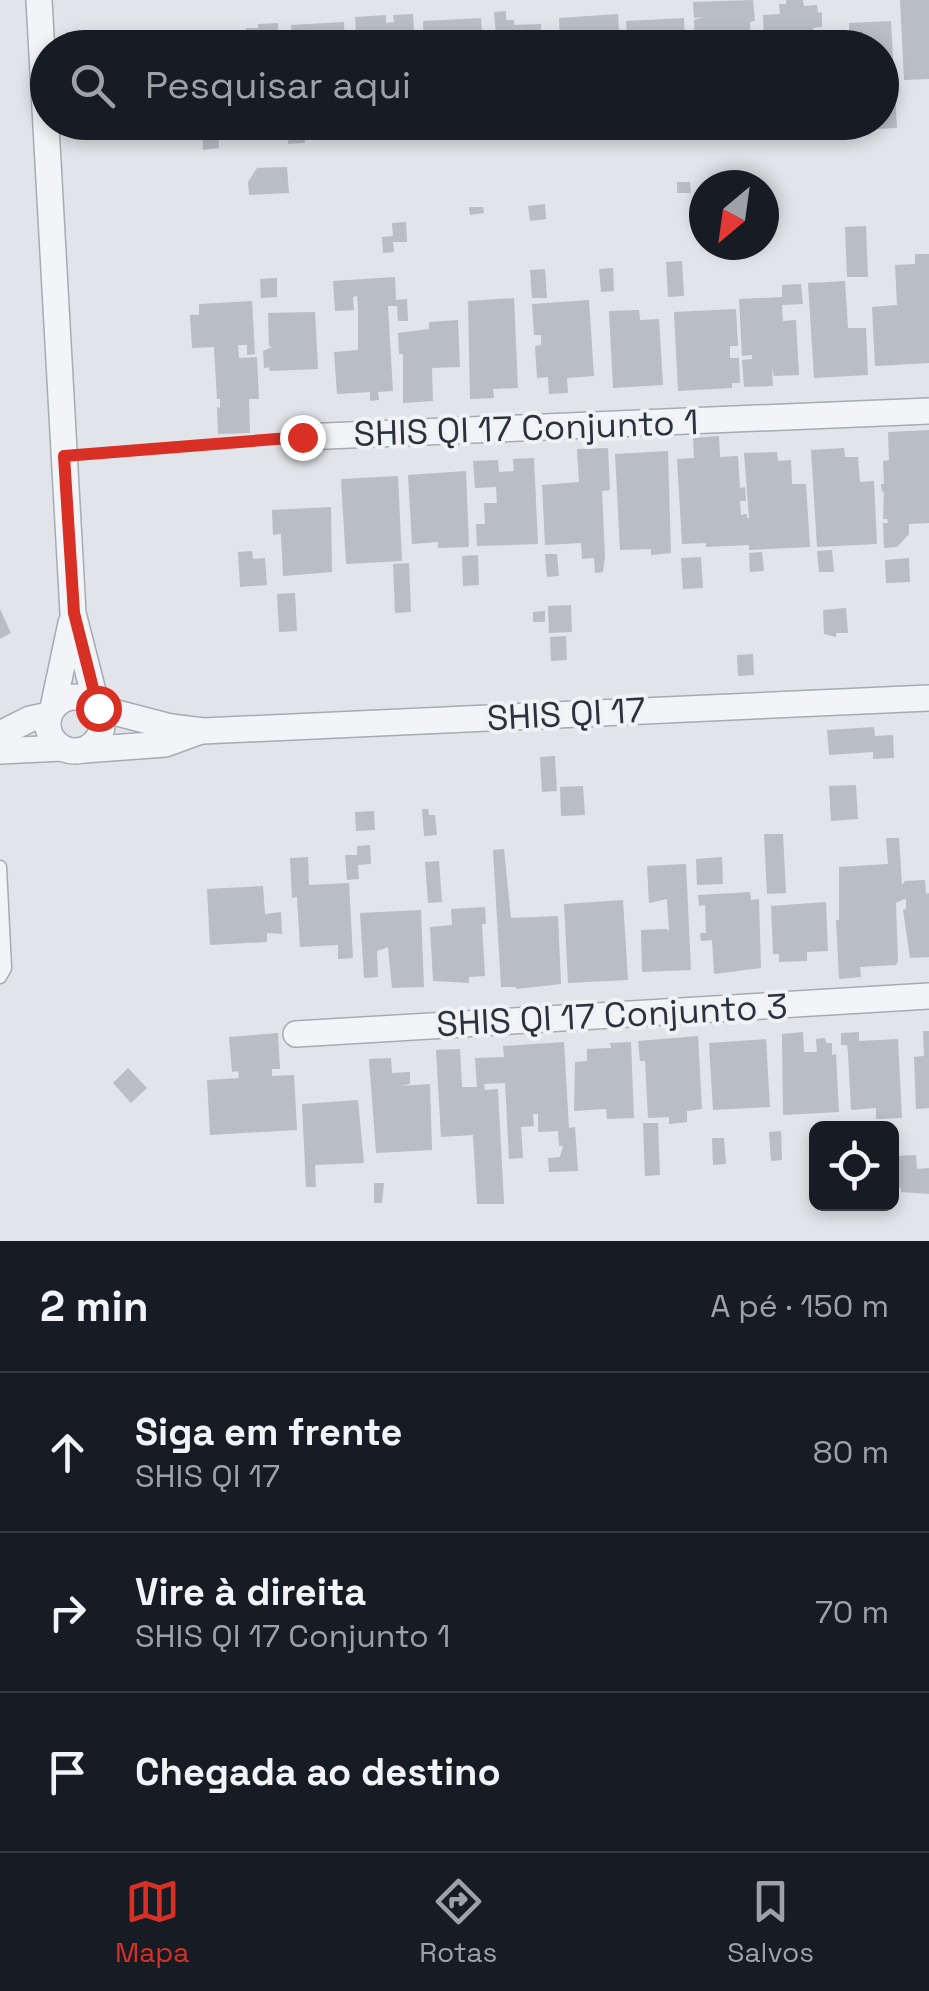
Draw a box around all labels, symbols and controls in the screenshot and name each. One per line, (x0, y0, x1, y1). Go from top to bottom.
search box (30, 30, 899, 140)
icon: search (65, 58, 120, 113)
text: Pesquisar aqui (145, 61, 411, 109)
north arrow (689, 170, 779, 260)
street label: SHIS QI 17 Conjunto 1 (353, 400, 699, 456)
route end (280, 415, 326, 461)
route start (76, 686, 122, 732)
street label: SHIS QI 17 (486, 688, 646, 740)
street label: SHIS QI 17 Conjunto 3 (435, 984, 789, 1046)
map controls (809, 1121, 899, 1211)
button: locate (809, 1121, 899, 1211)
text: 2 min (40, 1280, 149, 1333)
text: A pé · 150 m (710, 1286, 889, 1326)
text: Siga em frente (135, 1408, 402, 1456)
icon: ahead (40, 1425, 95, 1480)
text: 80 m (813, 1432, 889, 1472)
text: SHIS QI 17 (135, 1456, 280, 1496)
text: Vire à direita (135, 1568, 366, 1616)
icon: right (40, 1585, 95, 1640)
text: 70 m (815, 1592, 889, 1632)
text: SHIS QI 17 Conjunto 1 (135, 1616, 450, 1656)
icon: arrive (40, 1745, 95, 1800)
text: Chegada ao destino (135, 1748, 501, 1796)
tab: Mapa (115, 1874, 189, 1970)
tab: Rotas (419, 1874, 497, 1970)
tab: Salvos (727, 1874, 814, 1970)

